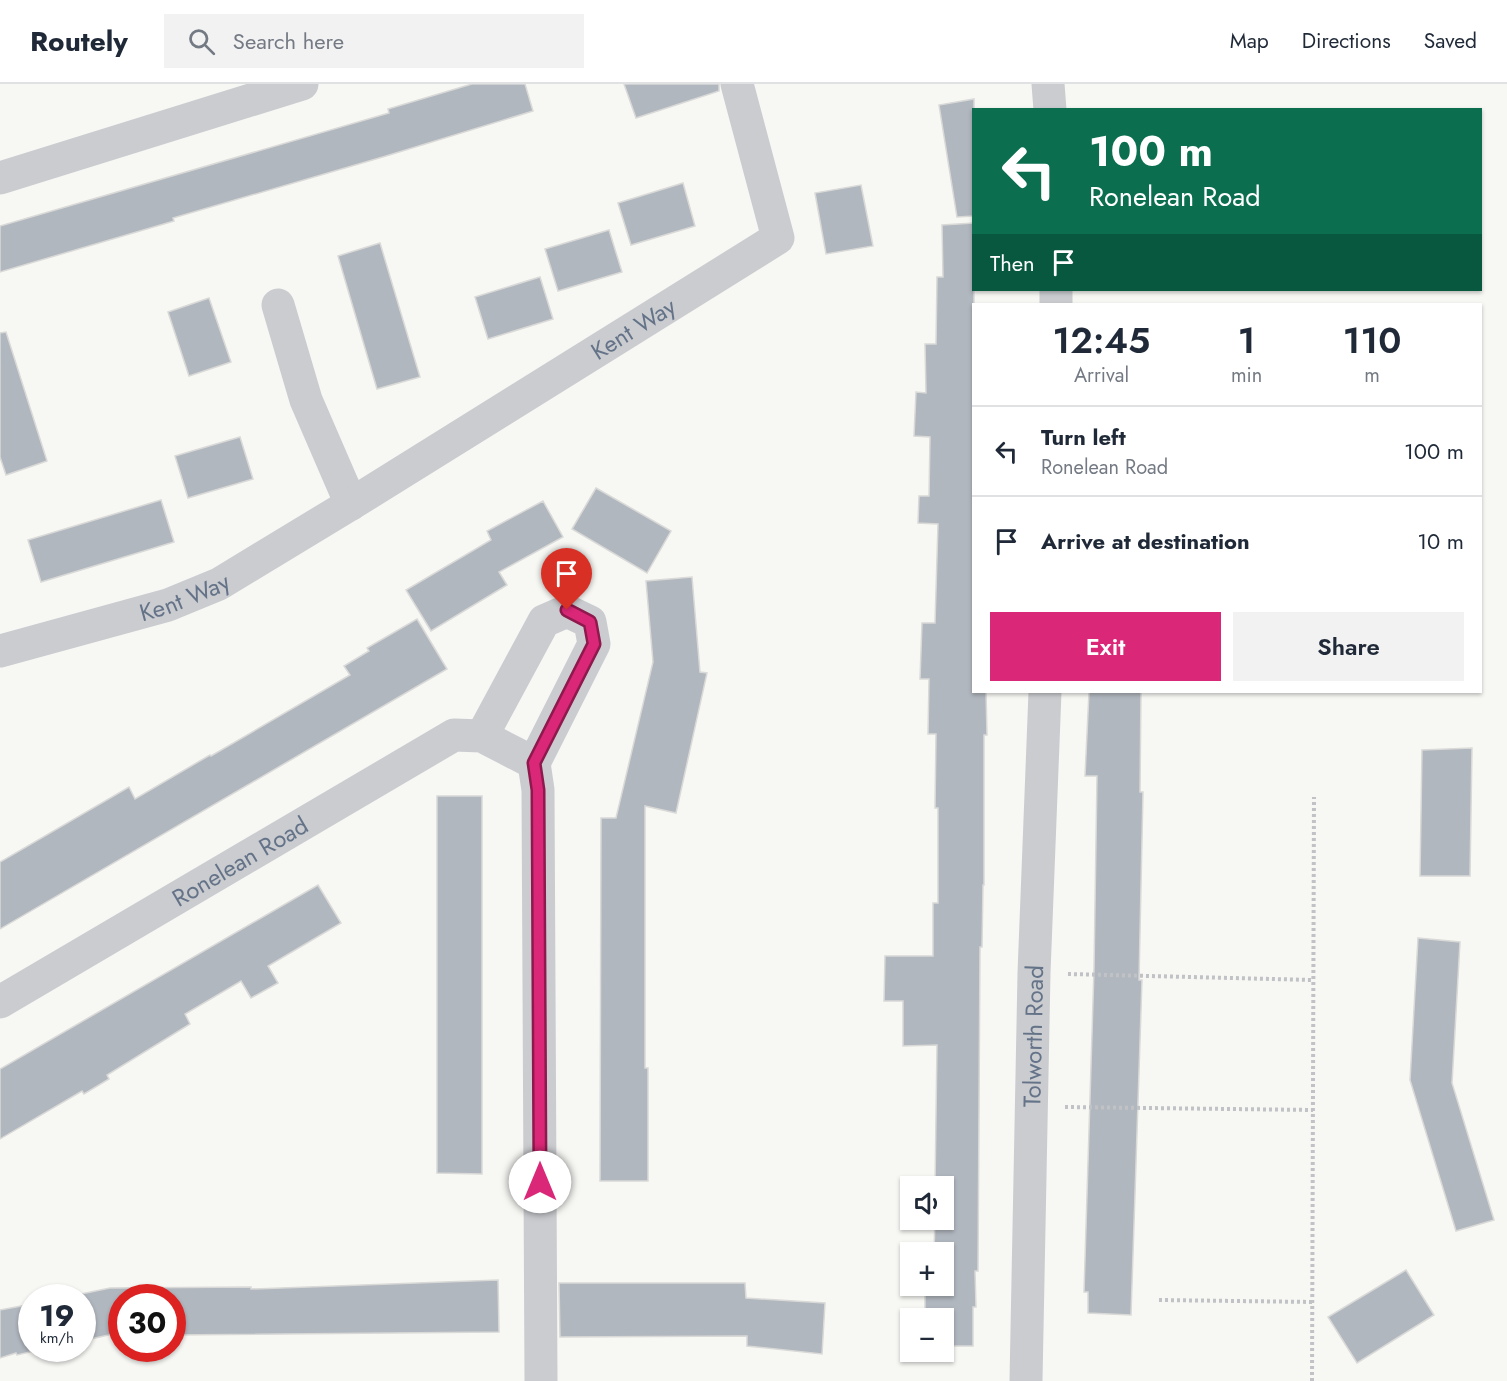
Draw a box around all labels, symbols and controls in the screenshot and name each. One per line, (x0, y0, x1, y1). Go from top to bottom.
search box (164, 14, 584, 68)
text: Routely (30, 21, 128, 62)
icon: search (185, 25, 218, 58)
text: Search here (233, 25, 344, 57)
text: Map (1230, 26, 1269, 56)
text: Directions (1302, 26, 1391, 56)
text: Saved (1424, 26, 1477, 56)
text: 100 m (1089, 121, 1213, 182)
icon: left (990, 132, 1068, 210)
text: Ronelean Road (1089, 177, 1261, 216)
icon: arrive (1047, 246, 1080, 279)
text: Then (990, 247, 1035, 279)
street label: Kent Way (584, 288, 683, 368)
text: 12:45 (1053, 314, 1150, 366)
text: 1 (1238, 314, 1255, 366)
text: 110 (1343, 314, 1401, 366)
text: Arrival (1074, 361, 1129, 390)
text: min (1231, 361, 1262, 390)
text: m (1364, 361, 1380, 390)
text: Turn left (1041, 421, 1126, 453)
icon: left (990, 435, 1023, 468)
text: 100 m (1404, 435, 1464, 467)
text: Ronelean Road (1041, 453, 1168, 482)
icon: arrive (990, 525, 1023, 558)
text: Arrive at destination (1041, 525, 1250, 557)
text: 10 m (1417, 525, 1464, 557)
pin (541, 548, 592, 610)
icon: arrive (550, 557, 583, 590)
street label: Kent Way (135, 564, 237, 630)
button: Exit (990, 612, 1221, 681)
button: Share (1233, 612, 1464, 681)
street label: Ronelean Road (165, 807, 314, 915)
street label: Tolworth Road (1014, 964, 1052, 1107)
position arrow (508, 1150, 572, 1214)
map controls (900, 1176, 954, 1362)
button: sound (900, 1176, 954, 1230)
button: + (900, 1242, 954, 1296)
speed limit sign: 30 (108, 1284, 186, 1362)
text: 19 (39, 1294, 75, 1337)
button: − (900, 1308, 954, 1362)
text: km/h (40, 1327, 74, 1349)

